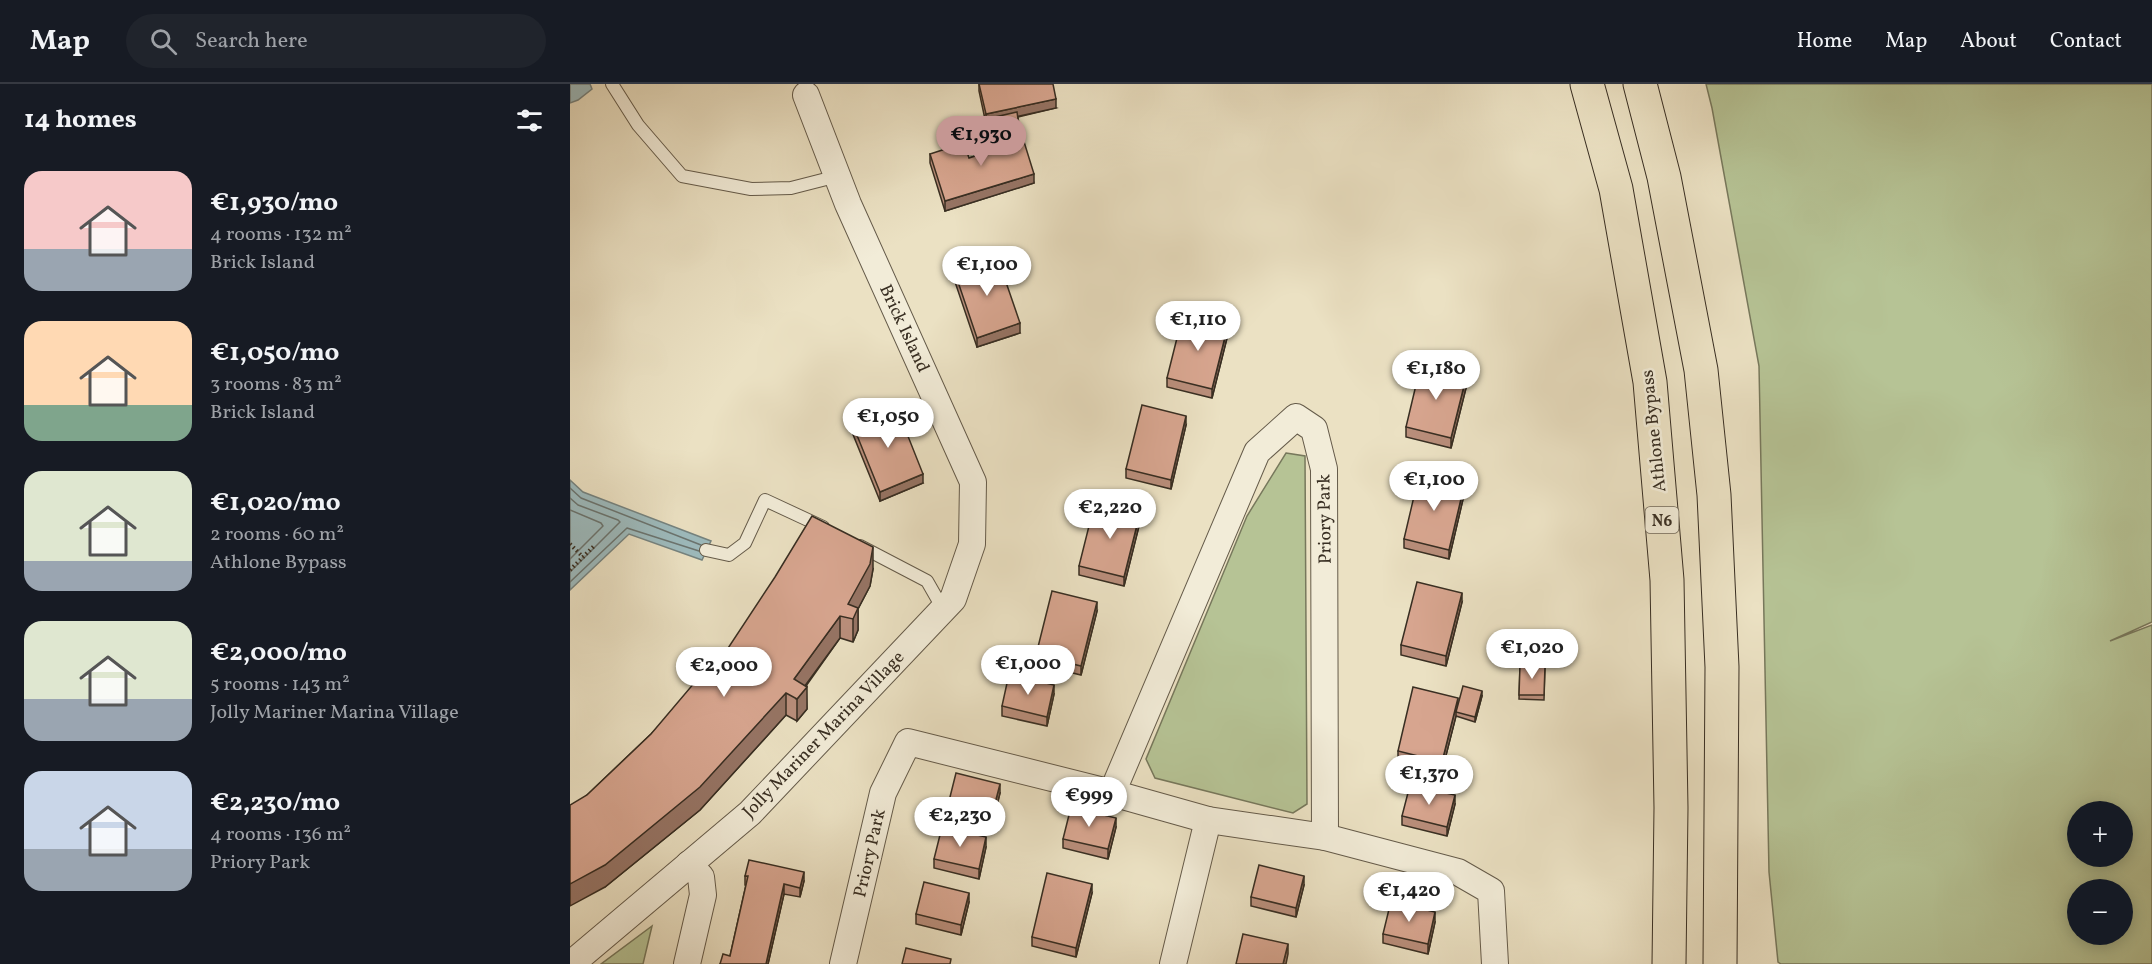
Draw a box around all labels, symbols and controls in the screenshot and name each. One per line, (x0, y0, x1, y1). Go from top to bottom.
search box (126, 14, 546, 68)
text: Map (30, 22, 90, 61)
icon: search (147, 25, 180, 58)
text: Search here (195, 26, 308, 57)
text: Home (1797, 27, 1852, 56)
text: Map (1885, 27, 1927, 56)
text: About (1960, 27, 2017, 56)
text: Contact (2050, 27, 2122, 56)
text: 14 homes (24, 102, 137, 138)
icon: filters (513, 104, 546, 137)
pin: €1,930 (932, 116, 1030, 167)
text: €1,930 (950, 121, 1012, 149)
text: €1,930/mo (210, 185, 338, 221)
icon: home (72, 195, 144, 267)
text: 4 rooms · 132 m² (210, 221, 352, 249)
pin: €1,100 (938, 246, 1036, 297)
text: Brick Island (210, 249, 315, 277)
text: €1,100 (956, 251, 1018, 279)
street label: Brick Island (872, 281, 935, 377)
pin: €1,110 (1149, 301, 1247, 352)
text: €1,110 (1170, 306, 1226, 334)
text: €1,050/mo (210, 335, 339, 371)
icon: home (72, 345, 144, 417)
pin: €1,180 (1387, 350, 1485, 401)
text: €1,180 (1406, 355, 1466, 383)
street label: Athlone Bypass (1636, 368, 1673, 493)
text: 3 rooms · 83 m² (210, 371, 342, 399)
pin: €1,050 (839, 398, 937, 449)
text: Brick Island (210, 399, 315, 427)
text: €1,050 (857, 403, 919, 431)
pin: €1,100 (1385, 461, 1483, 512)
text: €1,100 (1403, 466, 1465, 494)
street label: Priory Park (1312, 474, 1339, 564)
text: €1,020/mo (210, 485, 341, 521)
pin: €2,220 (1061, 489, 1159, 540)
text: €2,220 (1078, 494, 1142, 522)
icon: home (72, 495, 144, 567)
road number: N6 (1646, 507, 1678, 533)
text: 2 rooms · 60 m² (210, 521, 344, 549)
text: Athlone Bypass (210, 549, 347, 577)
pin: €1,020 (1483, 629, 1581, 680)
text: €1,020 (1500, 634, 1564, 662)
text: €2,000/mo (210, 635, 347, 671)
icon: home (72, 645, 144, 717)
pin: €1,000 (979, 645, 1077, 696)
street label: Jolly Mariner Marina Village (737, 646, 911, 824)
pin: €2,000 (675, 647, 773, 698)
text: €1,000 (995, 650, 1061, 678)
text: €2,000 (690, 652, 758, 680)
text: 5 rooms · 143 m² (210, 671, 350, 699)
text: Jolly Mariner Marina Village (210, 699, 459, 727)
pin: €1,370 (1380, 755, 1478, 806)
text: €1,370 (1399, 760, 1459, 788)
pin: €999 (1053, 777, 1125, 828)
text: €999 (1065, 782, 1113, 810)
text: €2,230/mo (210, 785, 340, 821)
icon: home (72, 795, 144, 867)
pin: €2,230 (911, 797, 1009, 848)
map controls (2067, 801, 2133, 945)
button: + (2067, 801, 2133, 867)
text: €2,230 (928, 802, 992, 830)
street label: Priory Park (848, 806, 893, 900)
text: 4 rooms · 136 m² (210, 821, 351, 849)
text: Priory Park (210, 849, 310, 877)
pin: €1,420 (1360, 872, 1458, 923)
text: €1,420 (1377, 877, 1441, 905)
button: − (2067, 879, 2133, 945)

